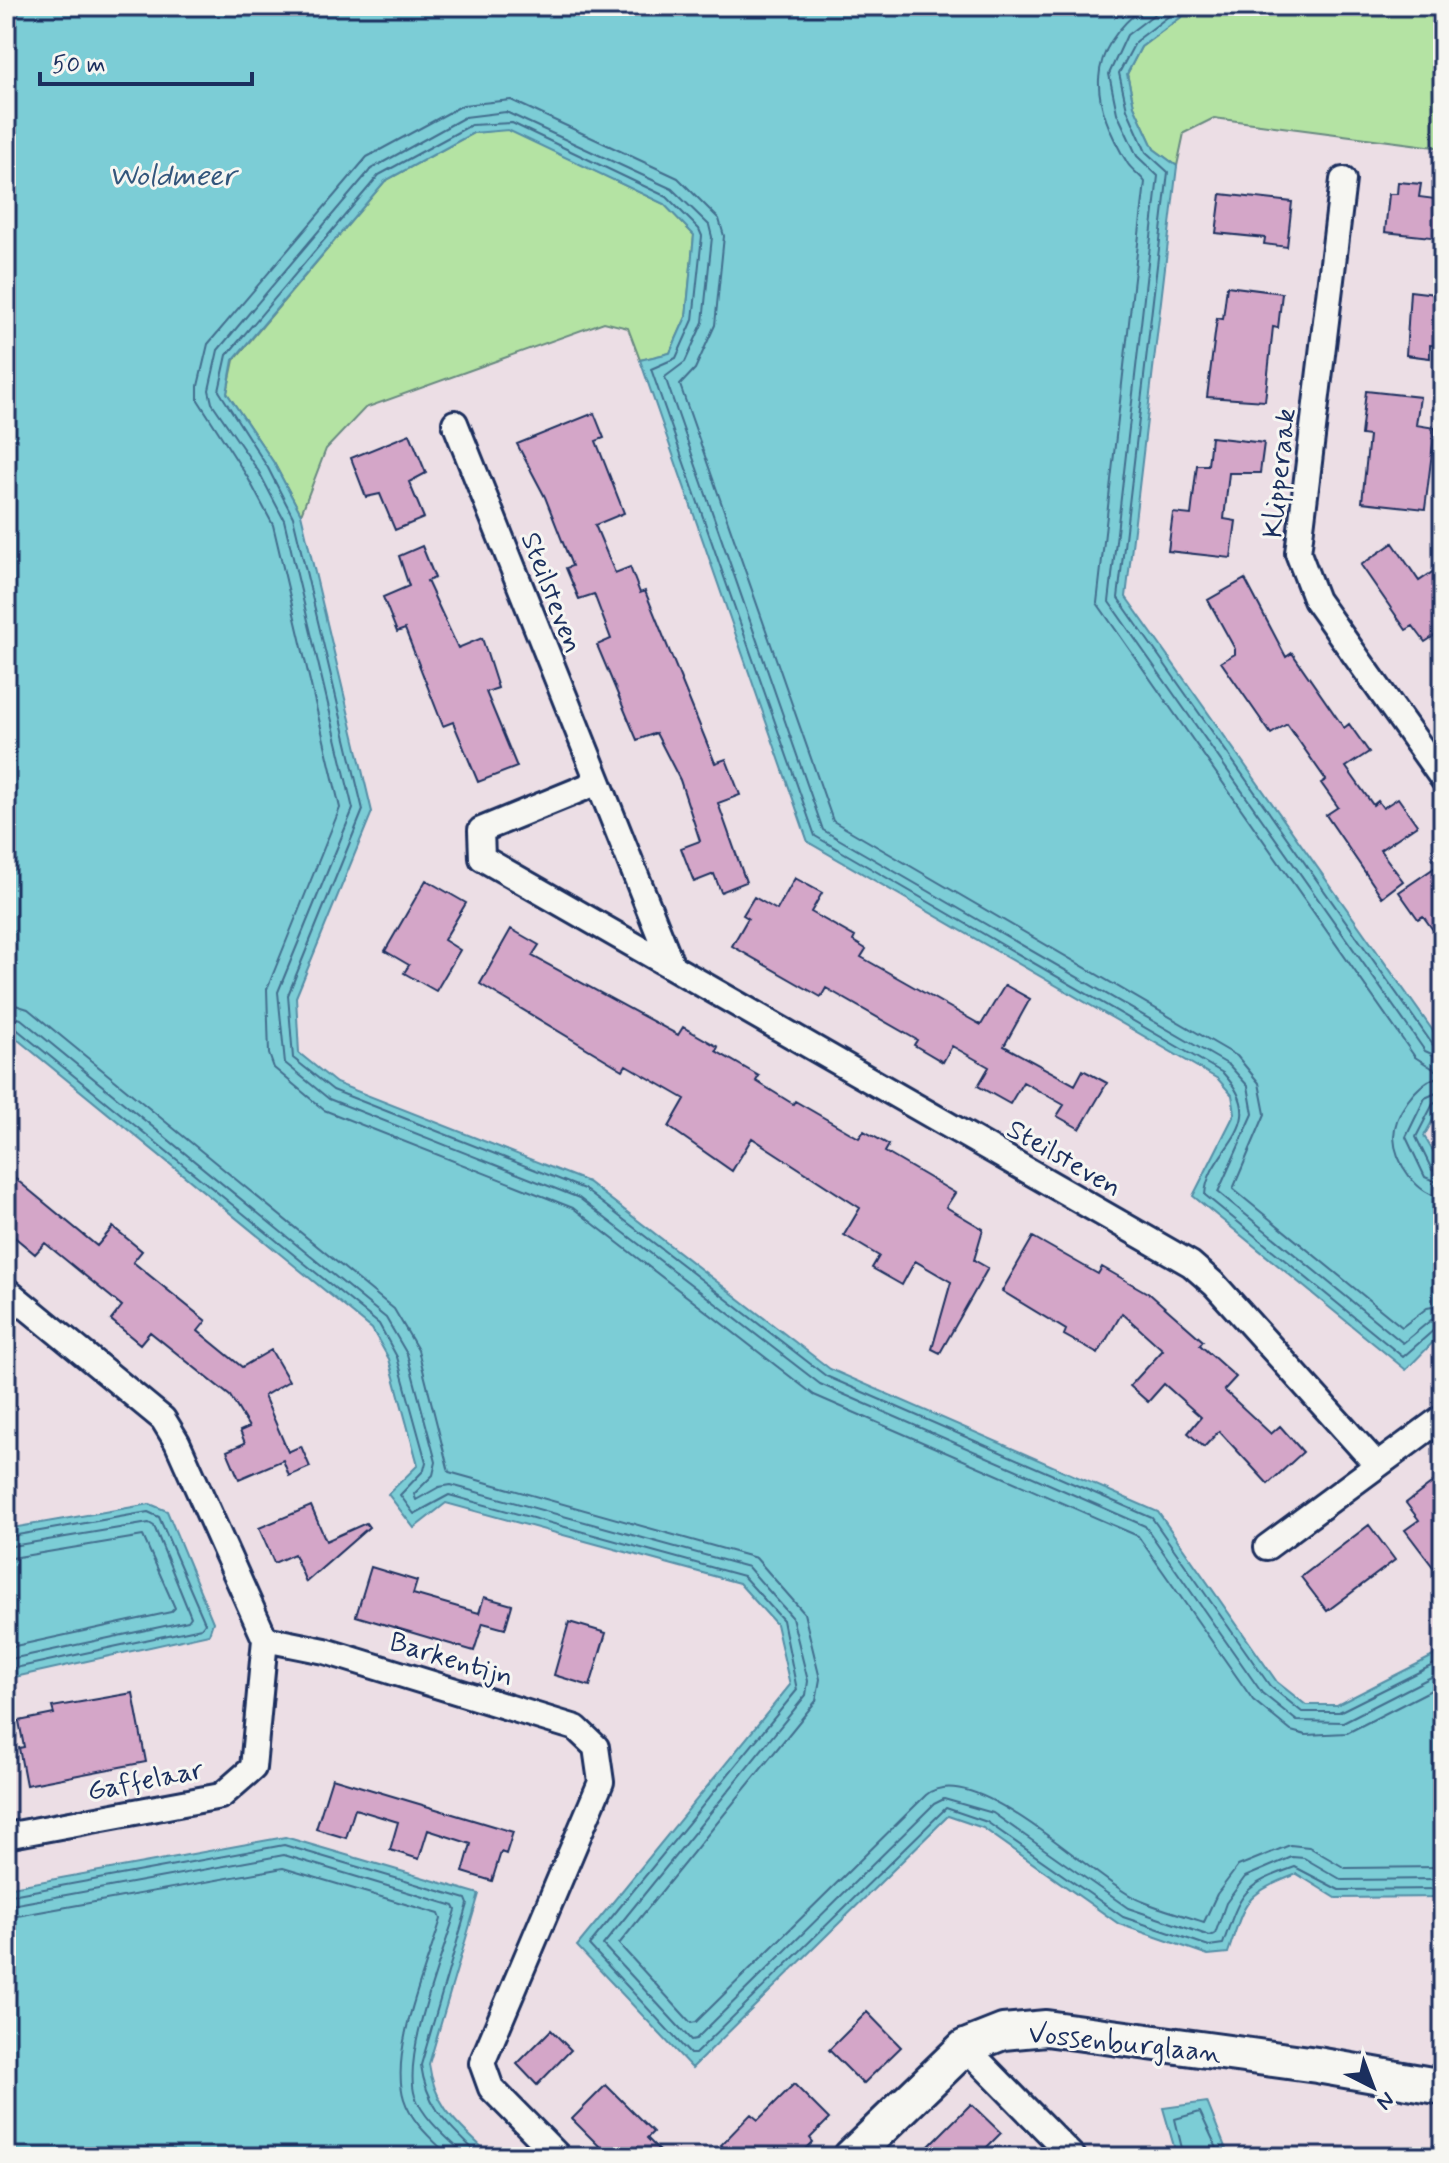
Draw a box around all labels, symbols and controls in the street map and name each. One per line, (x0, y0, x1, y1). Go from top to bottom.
scale bar (40, 36, 252, 86)
text: 50 m (52, 50, 106, 81)
water label: Woldmeer (109, 157, 239, 196)
street label: Klipperaak (1255, 407, 1306, 540)
street label: Steilsteven (511, 527, 591, 659)
street label: Steilsteven (1000, 1111, 1128, 1207)
street label: Barkentijn (385, 1624, 518, 1697)
street label: Gaffelaar (84, 1752, 207, 1811)
street label: Vossenburglaan (1026, 2016, 1223, 2073)
north arrow (1333, 2047, 1413, 2127)
text: N (1370, 2085, 1400, 2116)

